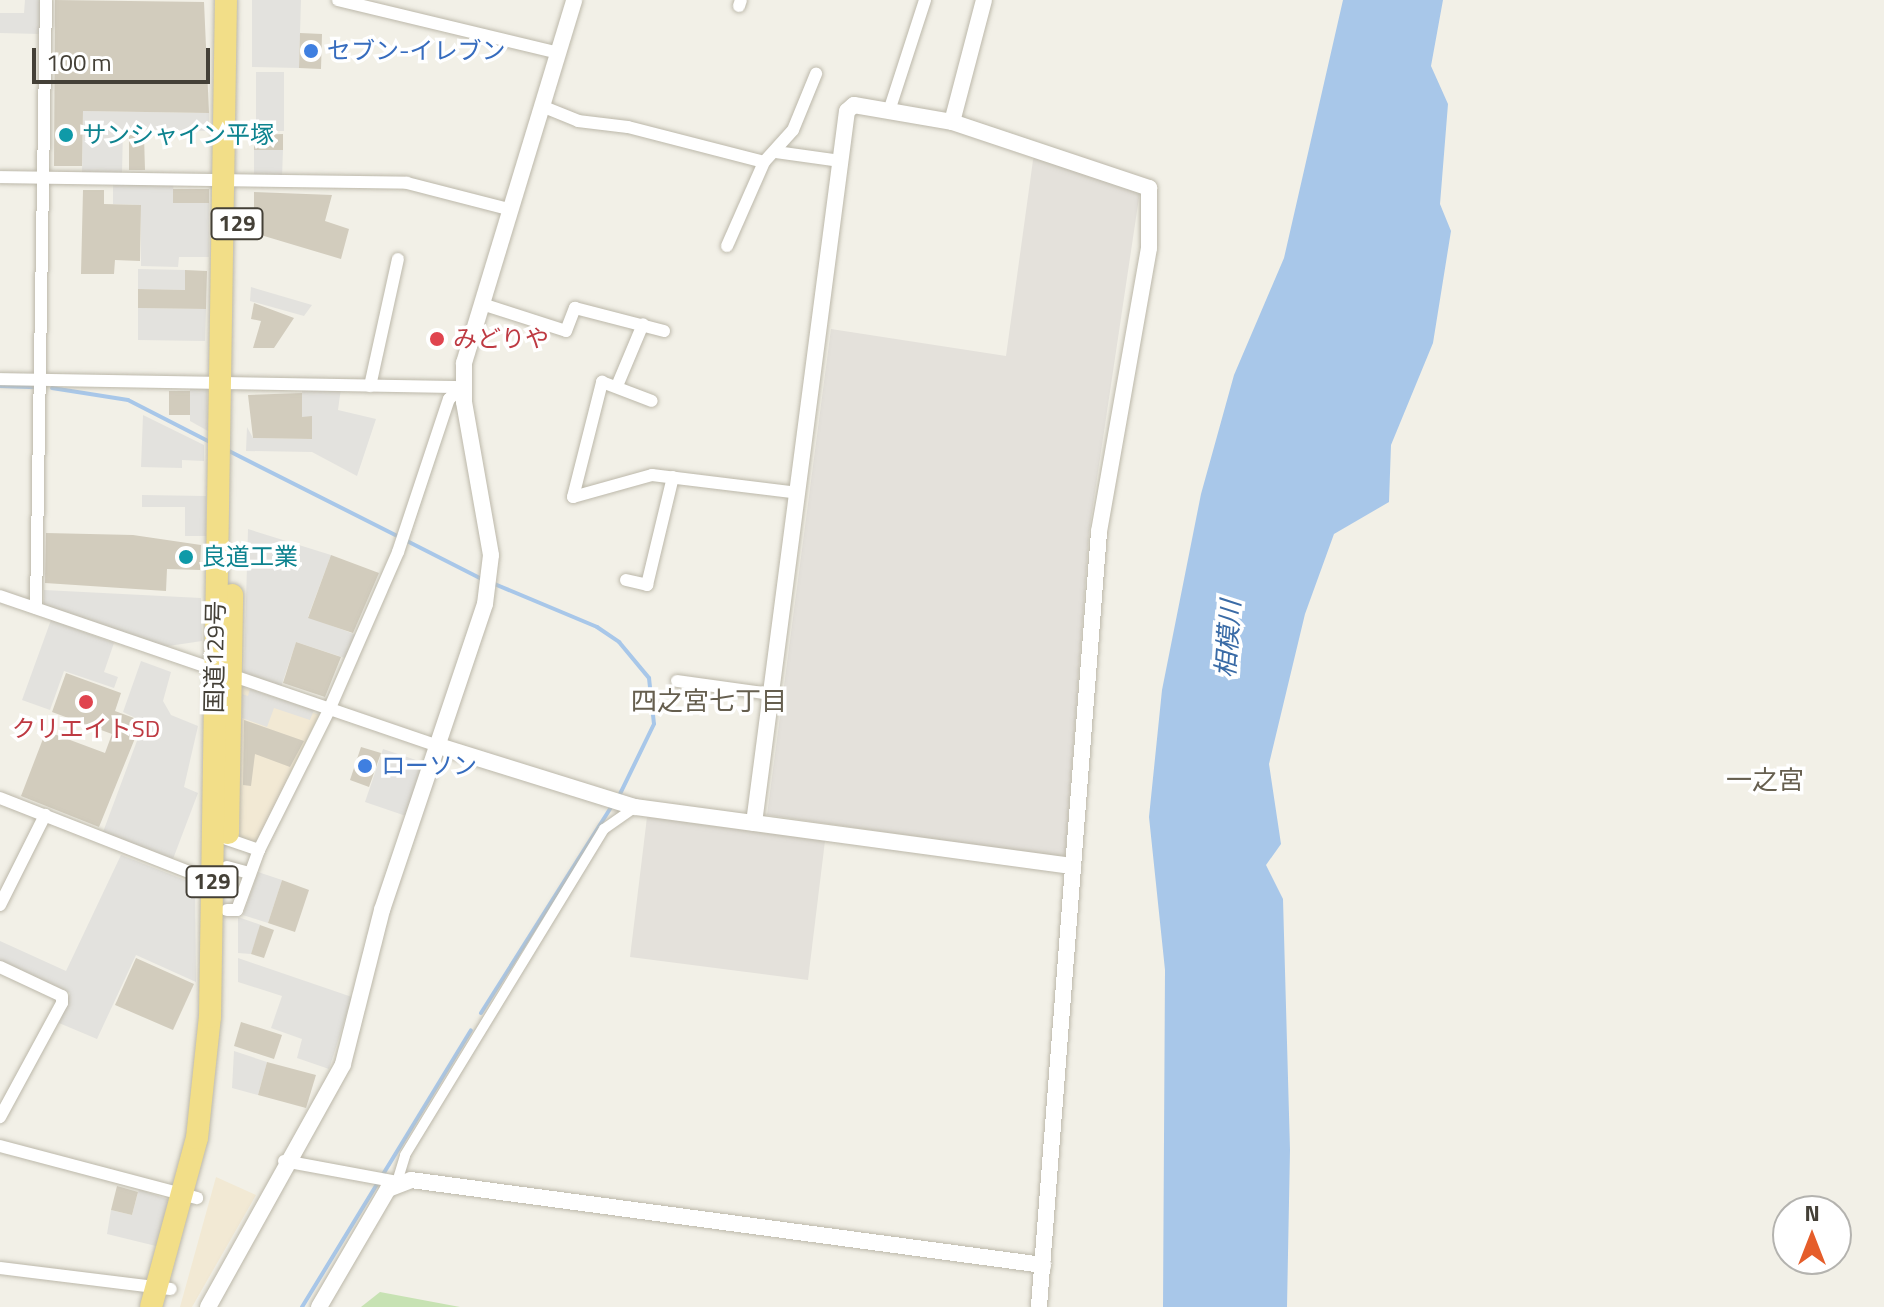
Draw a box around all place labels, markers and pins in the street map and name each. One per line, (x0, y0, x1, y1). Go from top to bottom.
place label: セブン-イレブン (327, 37, 506, 65)
marker: セブン-イレブン (302, 42, 320, 60)
place label: サンシャイン平塚 (82, 121, 274, 149)
marker: サンシャイン平塚 (57, 126, 75, 144)
place label: みどりや (453, 325, 549, 353)
marker: みどりや (428, 330, 446, 348)
place label: 良道工業 (202, 543, 298, 571)
marker: 良道工業 (177, 548, 195, 566)
marker: クリエイトSD (77, 693, 95, 711)
place label: クリエイトSD (12, 715, 160, 743)
place label: ローソン (381, 752, 477, 780)
marker: ローソン (356, 757, 374, 775)

